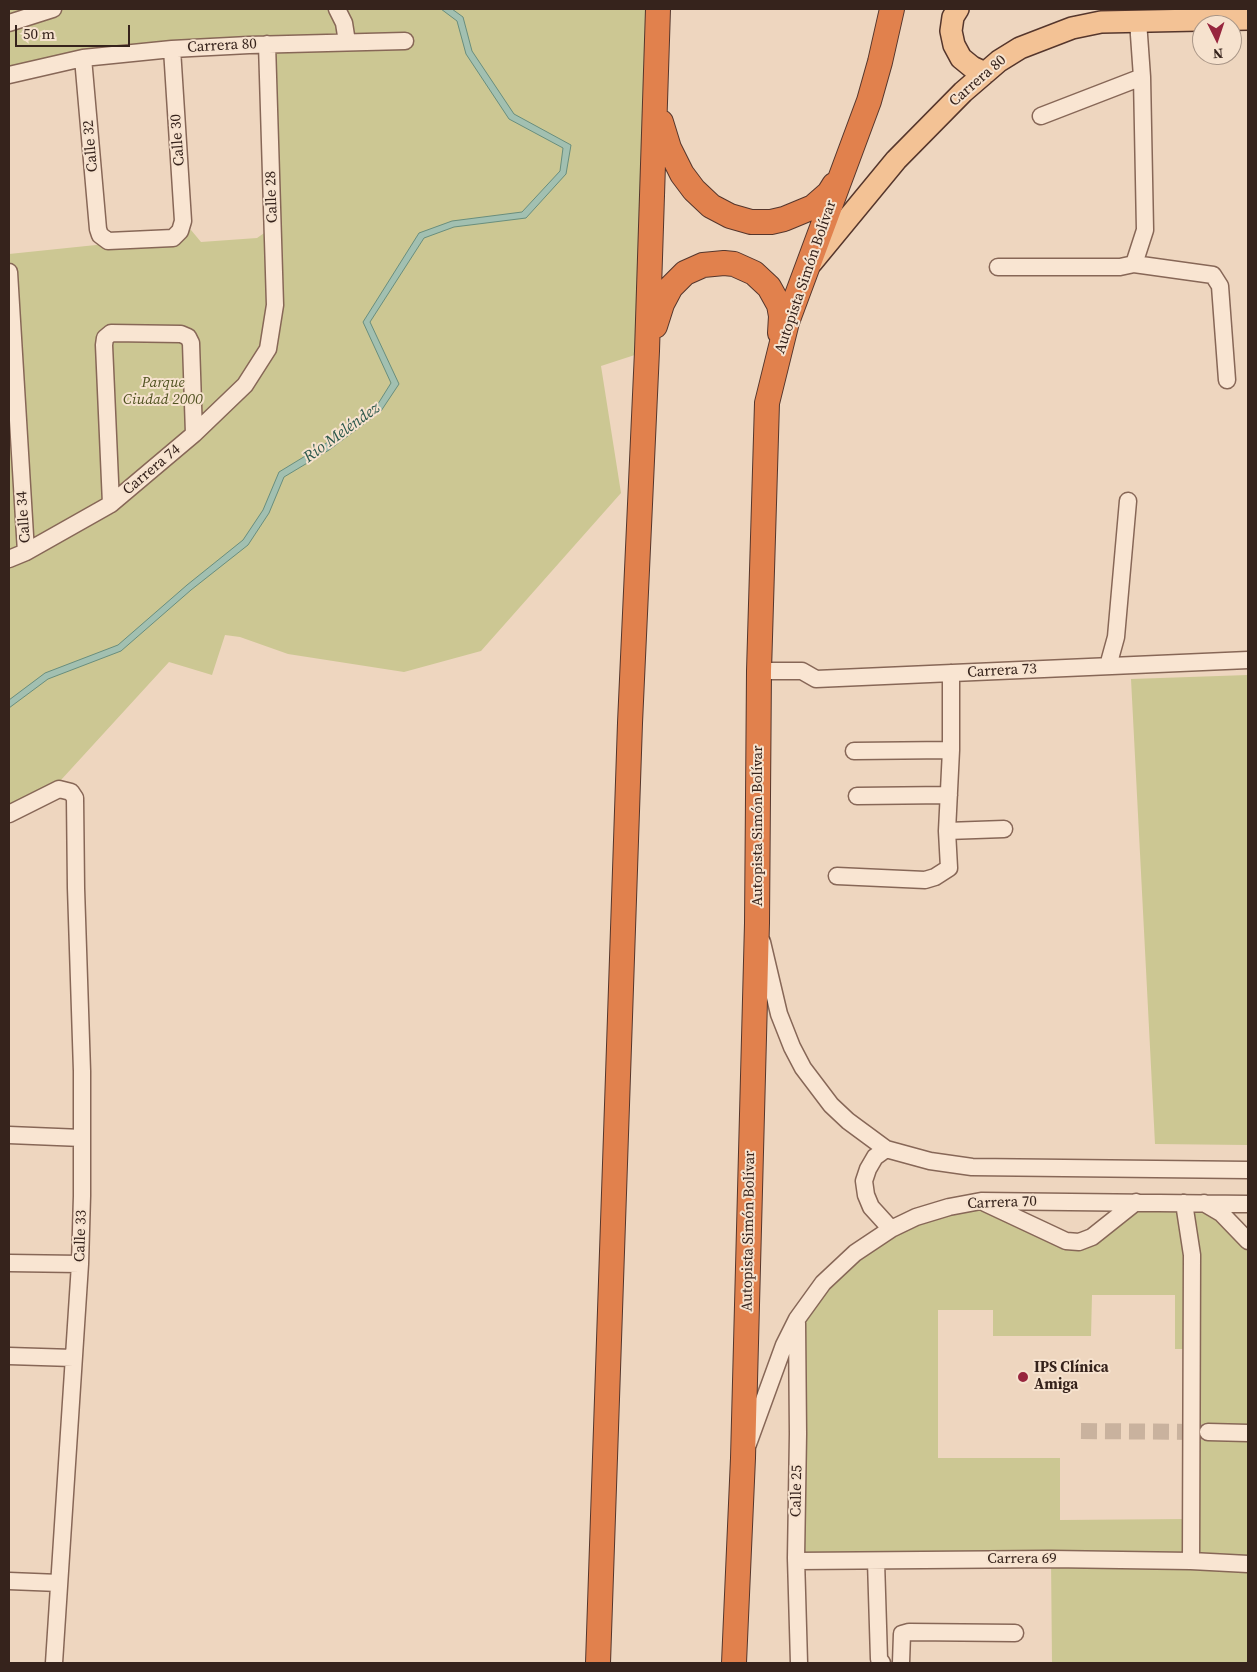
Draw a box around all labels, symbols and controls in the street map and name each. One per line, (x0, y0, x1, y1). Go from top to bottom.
scale bar (18, 15, 132, 47)
north arrow (1192, 15, 1242, 65)
text: 50 m (23, 23, 55, 44)
street label: Carrera 80 (187, 35, 257, 57)
text: N (1212, 44, 1224, 64)
street label: Carrera 80 (946, 51, 1010, 111)
street label: Calle 30 (167, 113, 189, 167)
street label: Calle 32 (80, 119, 102, 173)
street label: Calle 28 (262, 171, 282, 223)
street label: Autopista Simón Bolívar (771, 198, 841, 356)
park label: Parque Ciudad 2000 (123, 374, 203, 409)
water label: Río Meléndez (300, 399, 384, 467)
street label: Carrera 74 (120, 441, 184, 499)
street label: Calle 34 (13, 490, 35, 544)
street label: Carrera 73 (967, 660, 1037, 682)
street label: Autopista Simón Bolívar (749, 745, 767, 907)
street label: Autopista Simón Bolívar (739, 1150, 759, 1312)
street label: Carrera 70 (967, 1193, 1037, 1213)
street label: Calle 33 (71, 1210, 91, 1262)
place label: IPS Clínica Amiga (1034, 1359, 1109, 1394)
marker: IPS Clínica Amiga (1016, 1370, 1030, 1384)
street label: Calle 25 (788, 1465, 806, 1517)
street label: Carrera 69 (987, 1550, 1057, 1568)

